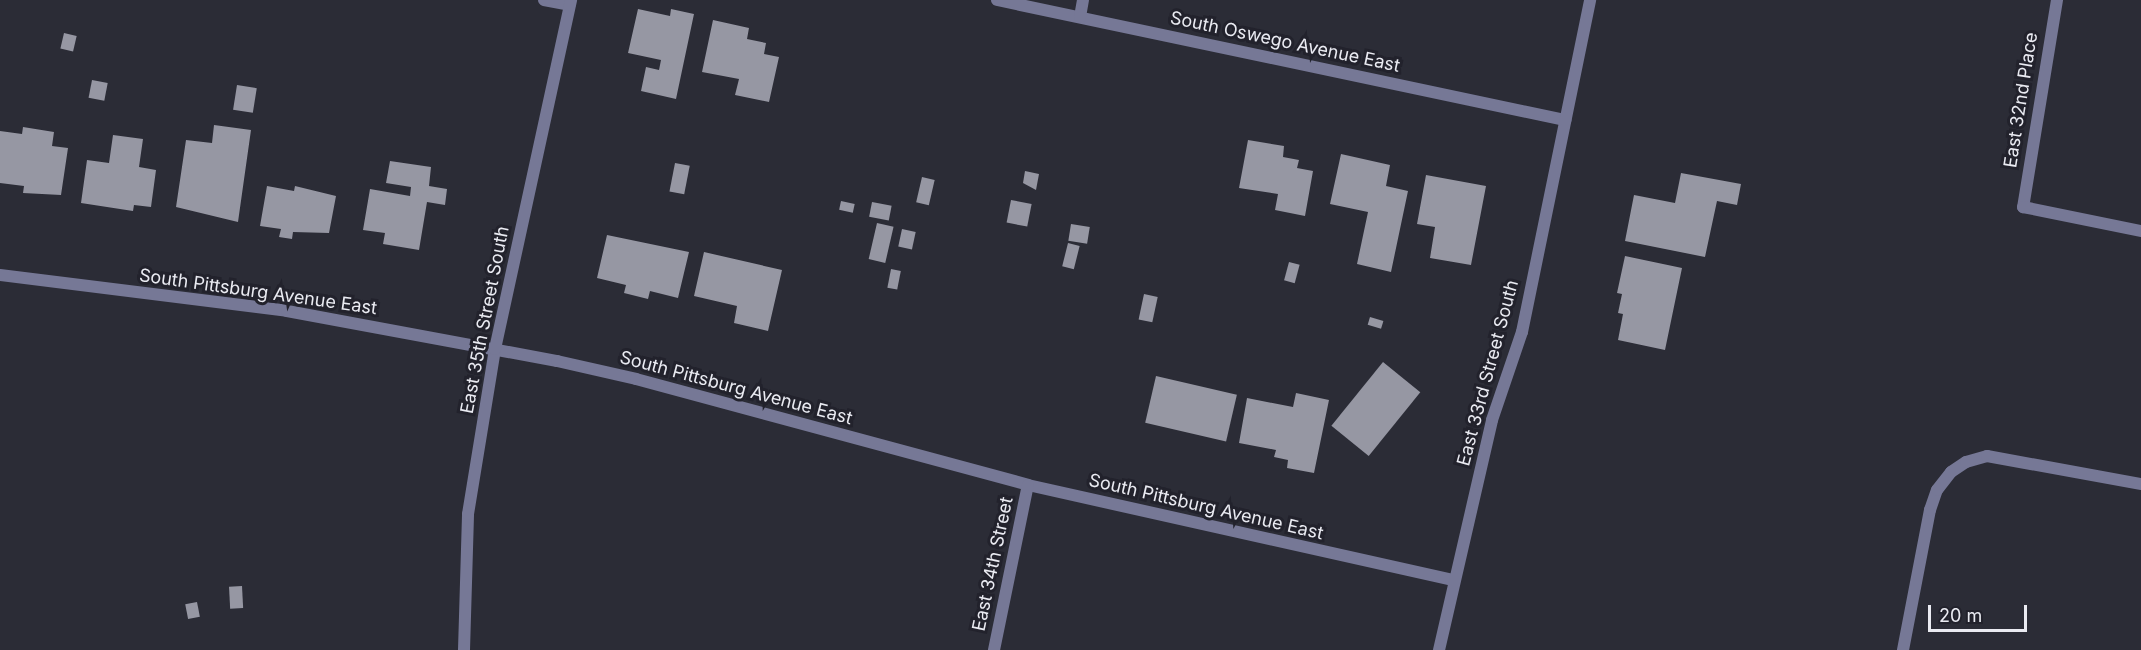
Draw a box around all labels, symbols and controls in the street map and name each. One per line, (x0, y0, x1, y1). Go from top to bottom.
street label: South Oswego Avenue East (1168, 7, 1402, 77)
street label: East 32nd Place (2000, 31, 2042, 169)
street label: East 35th Street South (456, 224, 514, 416)
street label: South Pittsburg Avenue East (138, 265, 378, 319)
street label: East 33rd Street South (1453, 278, 1523, 468)
street label: South Pittsburg Avenue East (617, 347, 855, 429)
street label: South Pittsburg Avenue East (1087, 469, 1325, 545)
street label: East 34th Street (968, 495, 1018, 633)
scale bar (1931, 593, 2030, 631)
text: 20 m (1939, 605, 1982, 626)

